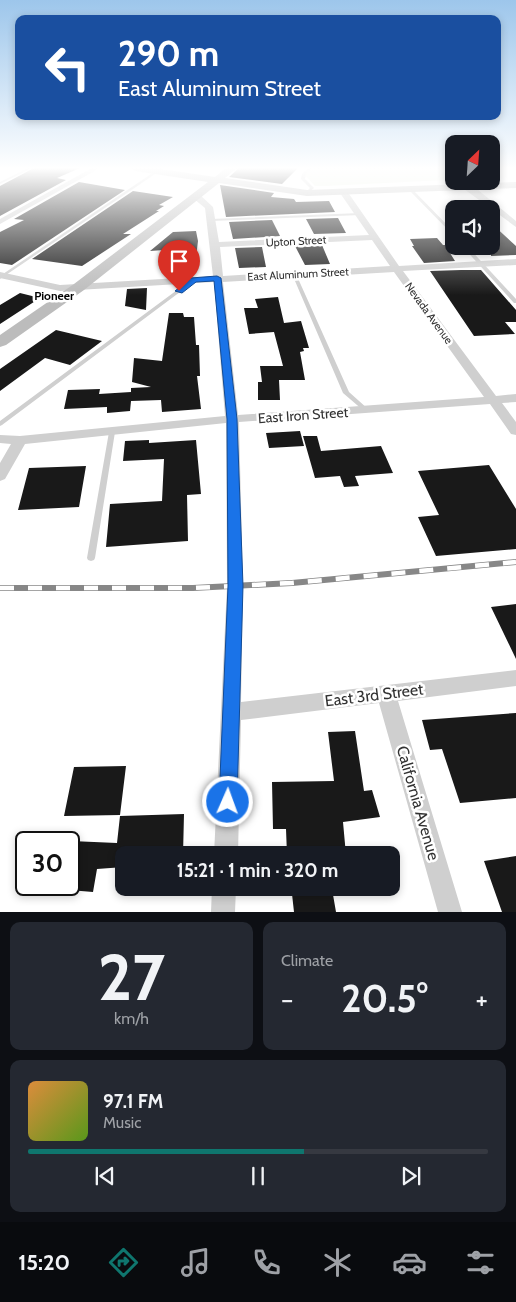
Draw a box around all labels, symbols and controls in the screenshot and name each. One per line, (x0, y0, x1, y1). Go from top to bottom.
text: 290 m (118, 32, 219, 75)
icon: left (35, 35, 100, 100)
text: East Aluminum Street (118, 75, 321, 102)
north arrow (445, 135, 500, 190)
map controls (445, 135, 500, 255)
button: sound (445, 200, 500, 255)
street label: Upton Street (265, 232, 327, 250)
pin (158, 240, 200, 291)
icon: arrive (165, 247, 193, 275)
street label: East Aluminum Street (247, 264, 349, 284)
street label: Nevada Avenue (402, 280, 456, 347)
district label: Pioneer (34, 288, 74, 303)
street label: East Iron Street (257, 403, 349, 427)
street label: East 3rd Street (324, 679, 425, 710)
street label: California Avenue (393, 744, 443, 862)
position arrow (201, 775, 253, 827)
speed limit sign: 30 (15, 831, 80, 896)
text: 15:21 · 1 min · 320 m (177, 859, 338, 882)
text: 27 (98, 937, 165, 1016)
text: Climate (281, 951, 333, 970)
text: 20.5° (341, 975, 428, 1022)
text: − (281, 982, 293, 1016)
text: + (476, 982, 488, 1016)
text: km/h (114, 1009, 149, 1028)
text: 97.1 FM (103, 1090, 163, 1113)
text: Music (103, 1113, 141, 1132)
icon: previous (91, 1162, 119, 1190)
icon: pause (244, 1162, 272, 1190)
icon: next (397, 1162, 425, 1190)
icon: directions (106, 1245, 141, 1280)
icon: music (178, 1245, 213, 1280)
icon: phone (249, 1245, 284, 1280)
icon: climate (320, 1245, 355, 1280)
icon: car (392, 1245, 427, 1280)
icon: filters (463, 1245, 498, 1280)
text: 15:20 (18, 1249, 70, 1276)

